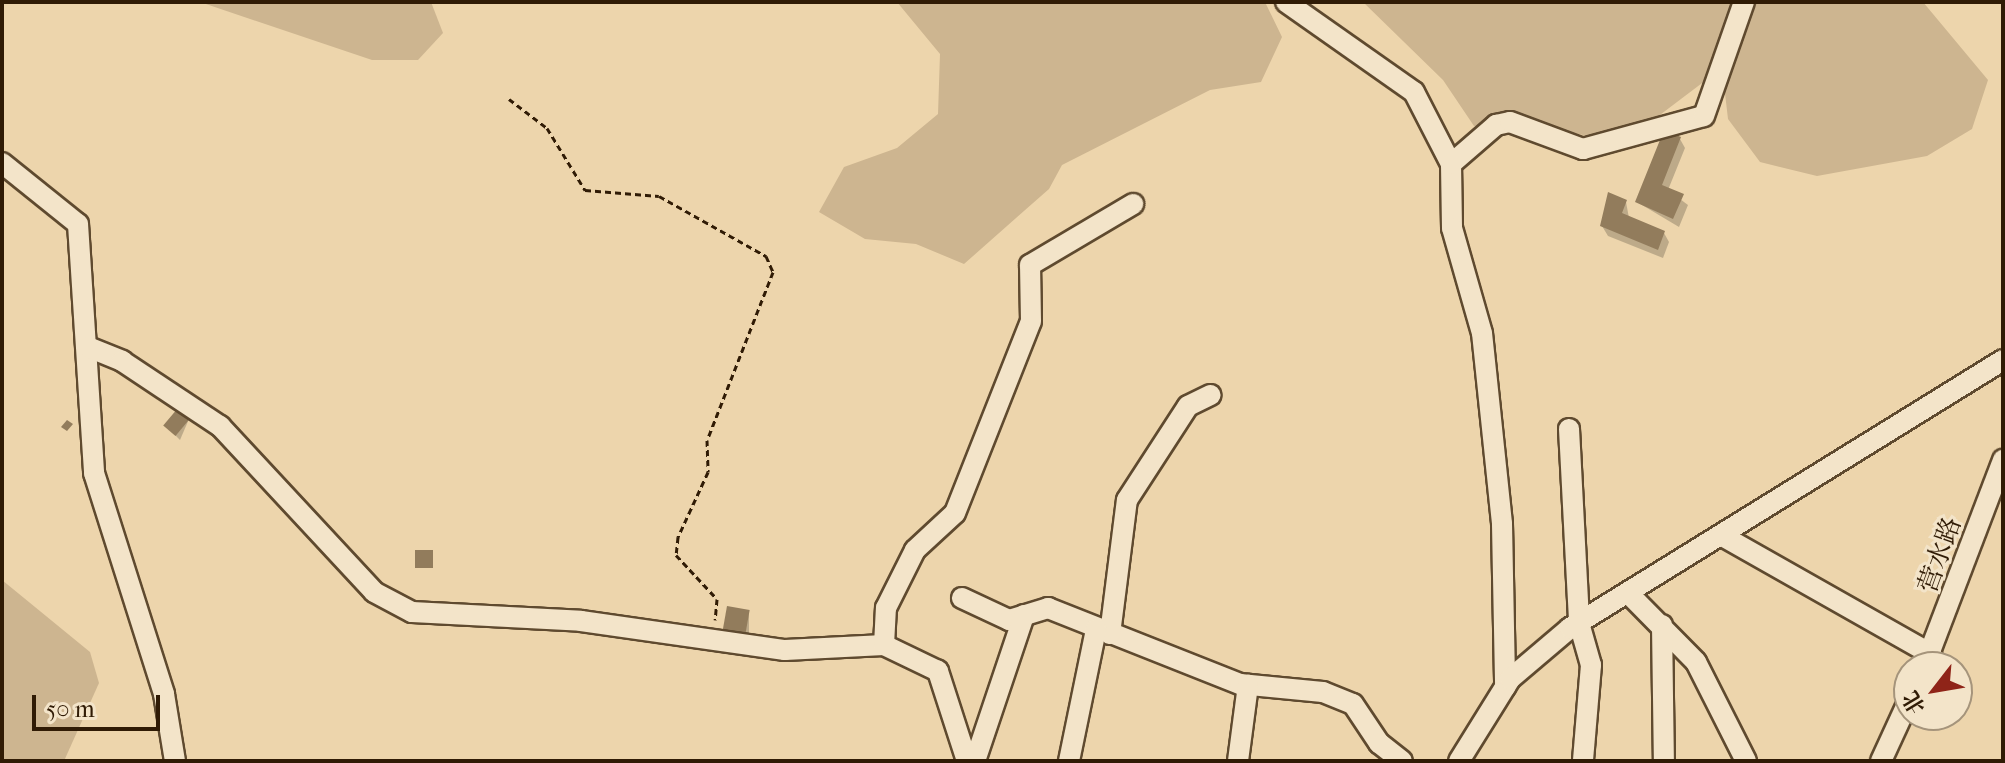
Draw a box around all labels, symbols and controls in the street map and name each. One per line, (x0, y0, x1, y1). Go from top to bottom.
street label: 营水路 (1912, 513, 1968, 597)
north arrow (1893, 651, 1973, 731)
scale bar (36, 679, 164, 729)
text: 北 (1897, 686, 1931, 718)
text: 50 m (46, 695, 95, 723)

